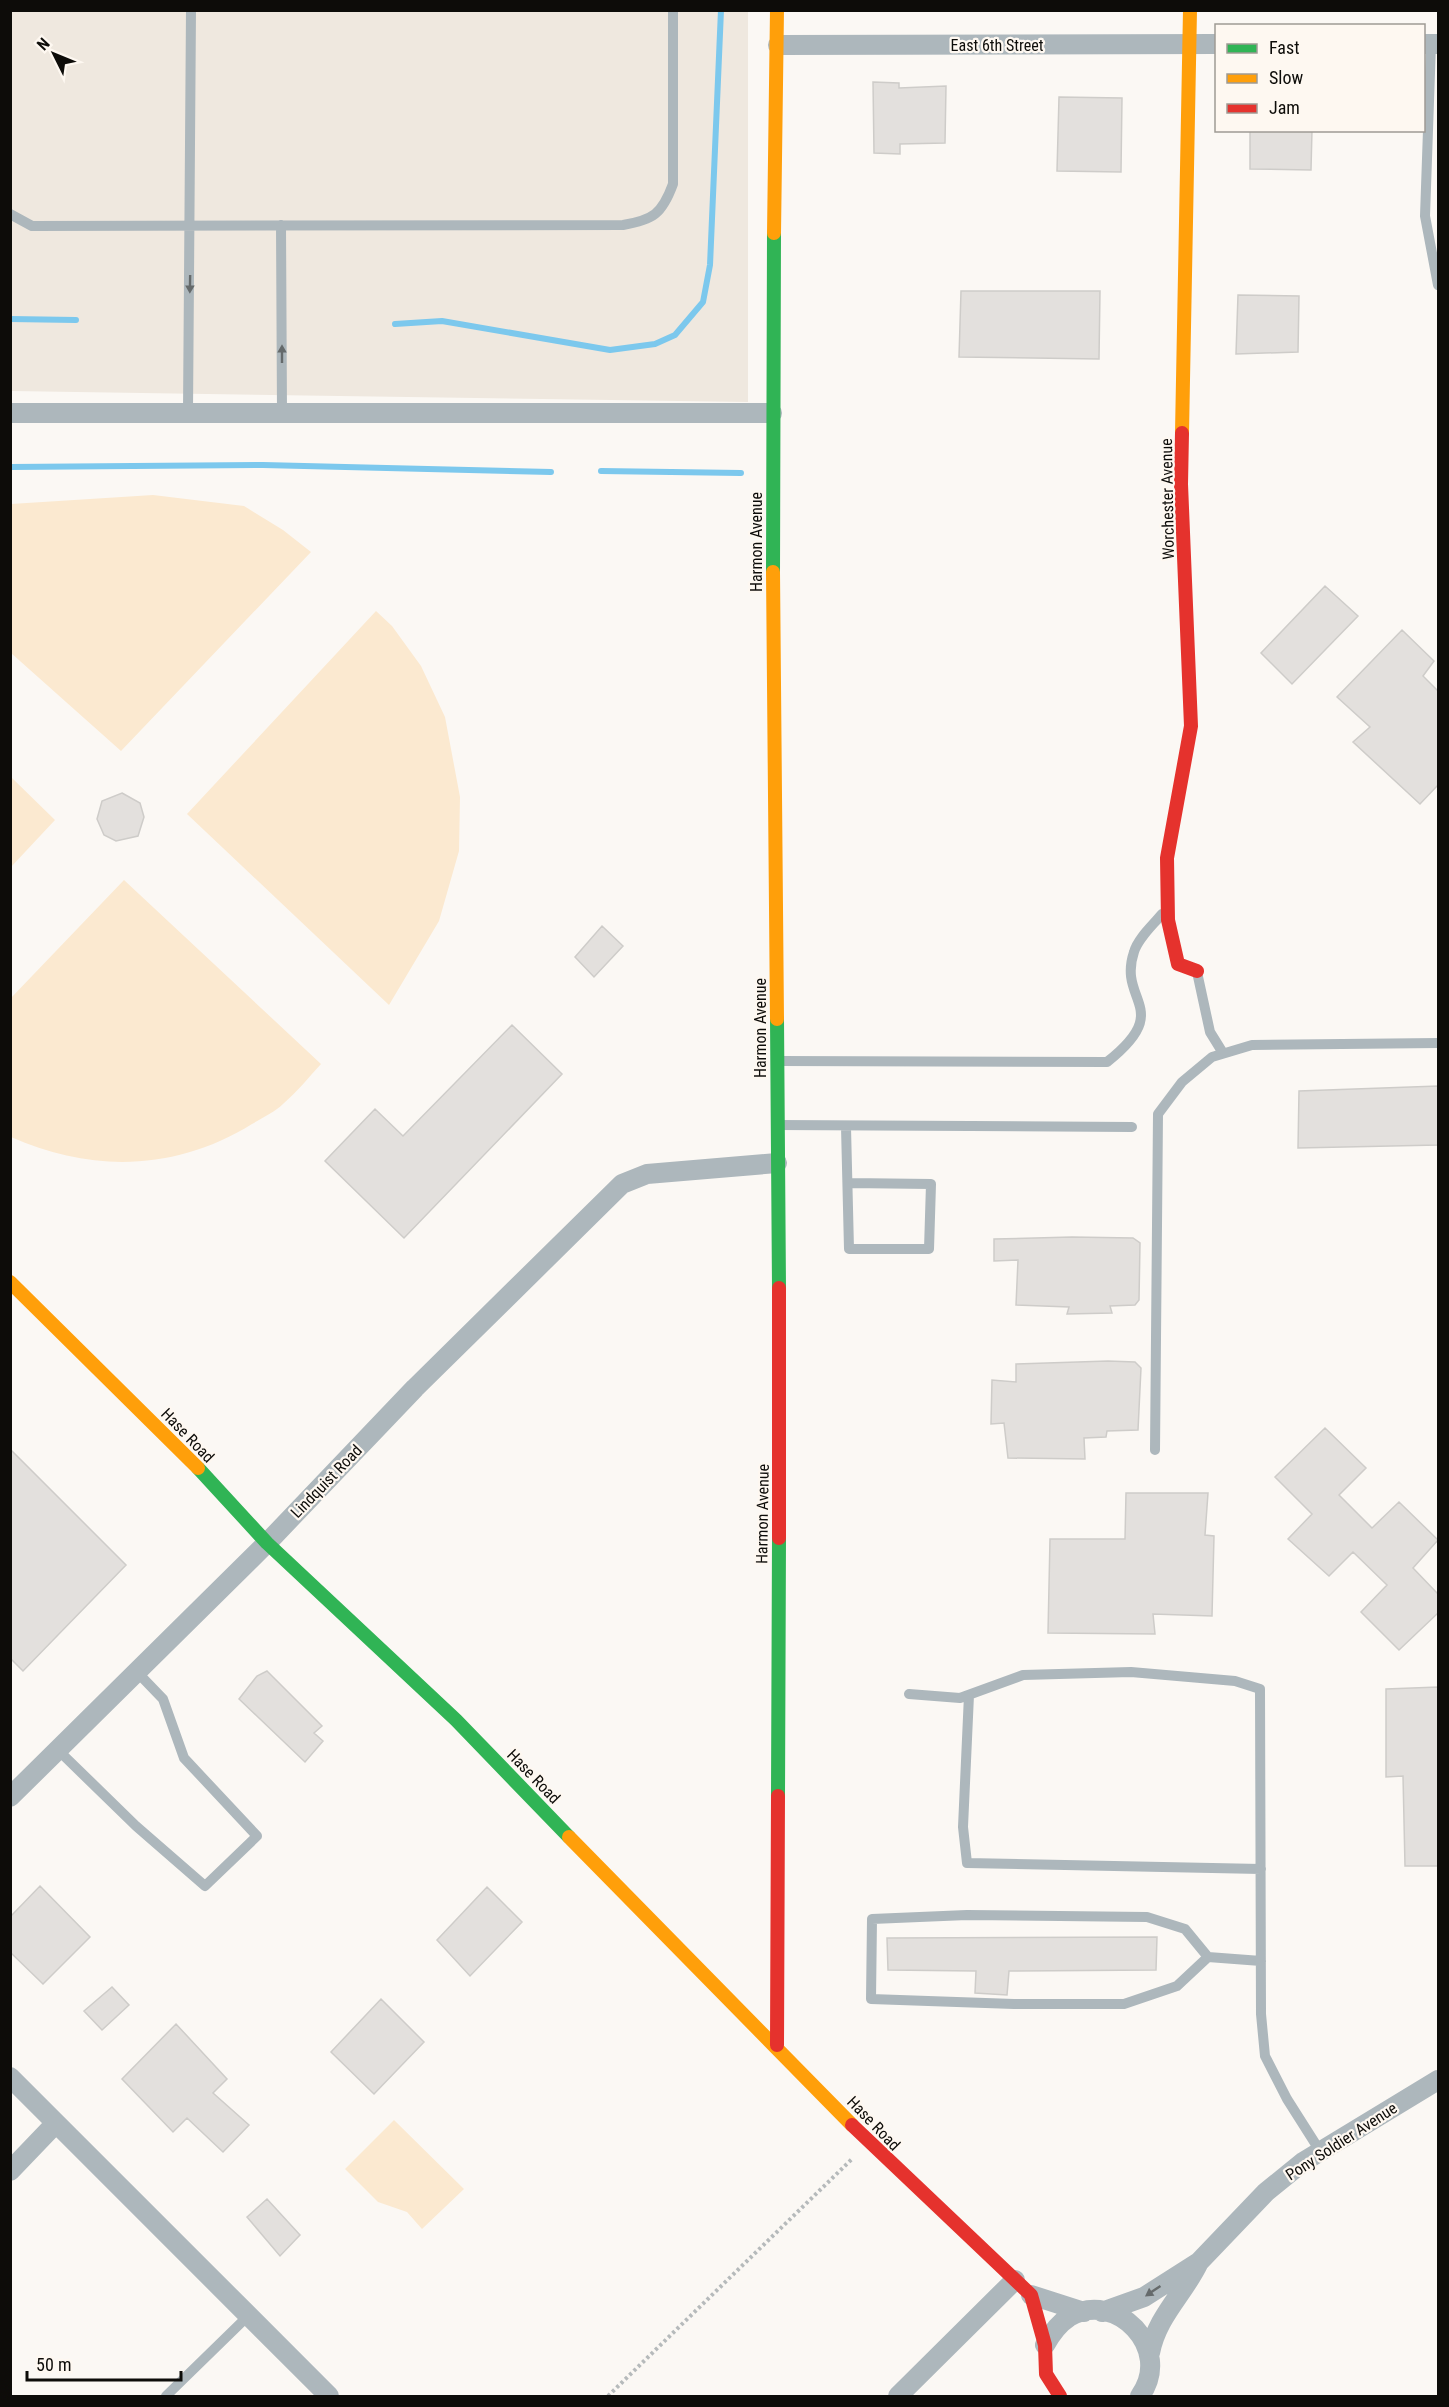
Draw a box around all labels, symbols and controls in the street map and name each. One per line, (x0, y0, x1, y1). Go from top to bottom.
north arrow (24, 24, 84, 84)
legend (1215, 24, 1425, 132)
text: N (33, 34, 54, 54)
street label: East 6th Street (951, 36, 1044, 55)
text: Fast (1269, 37, 1300, 58)
text: Slow (1269, 67, 1304, 88)
text: Jam (1269, 97, 1300, 118)
one-way arrow (185, 275, 195, 294)
one-way arrow (277, 345, 287, 364)
street label: Worchester Avenue (1157, 438, 1178, 560)
street label: Harmon Avenue (747, 492, 766, 592)
street label: Harmon Avenue (751, 978, 770, 1078)
street label: Hase Road (157, 1404, 218, 1466)
street label: Lindquist Road (287, 1441, 366, 1522)
street label: Harmon Avenue (752, 1464, 773, 1564)
street label: Hase Road (503, 1745, 564, 1807)
street label: Hase Road (843, 2092, 904, 2154)
street label: Pony Soldier Avenue (1282, 2098, 1400, 2184)
one-way arrow (1145, 2286, 1161, 2297)
scale bar (27, 2344, 182, 2382)
text: 50 m (36, 2354, 71, 2375)

